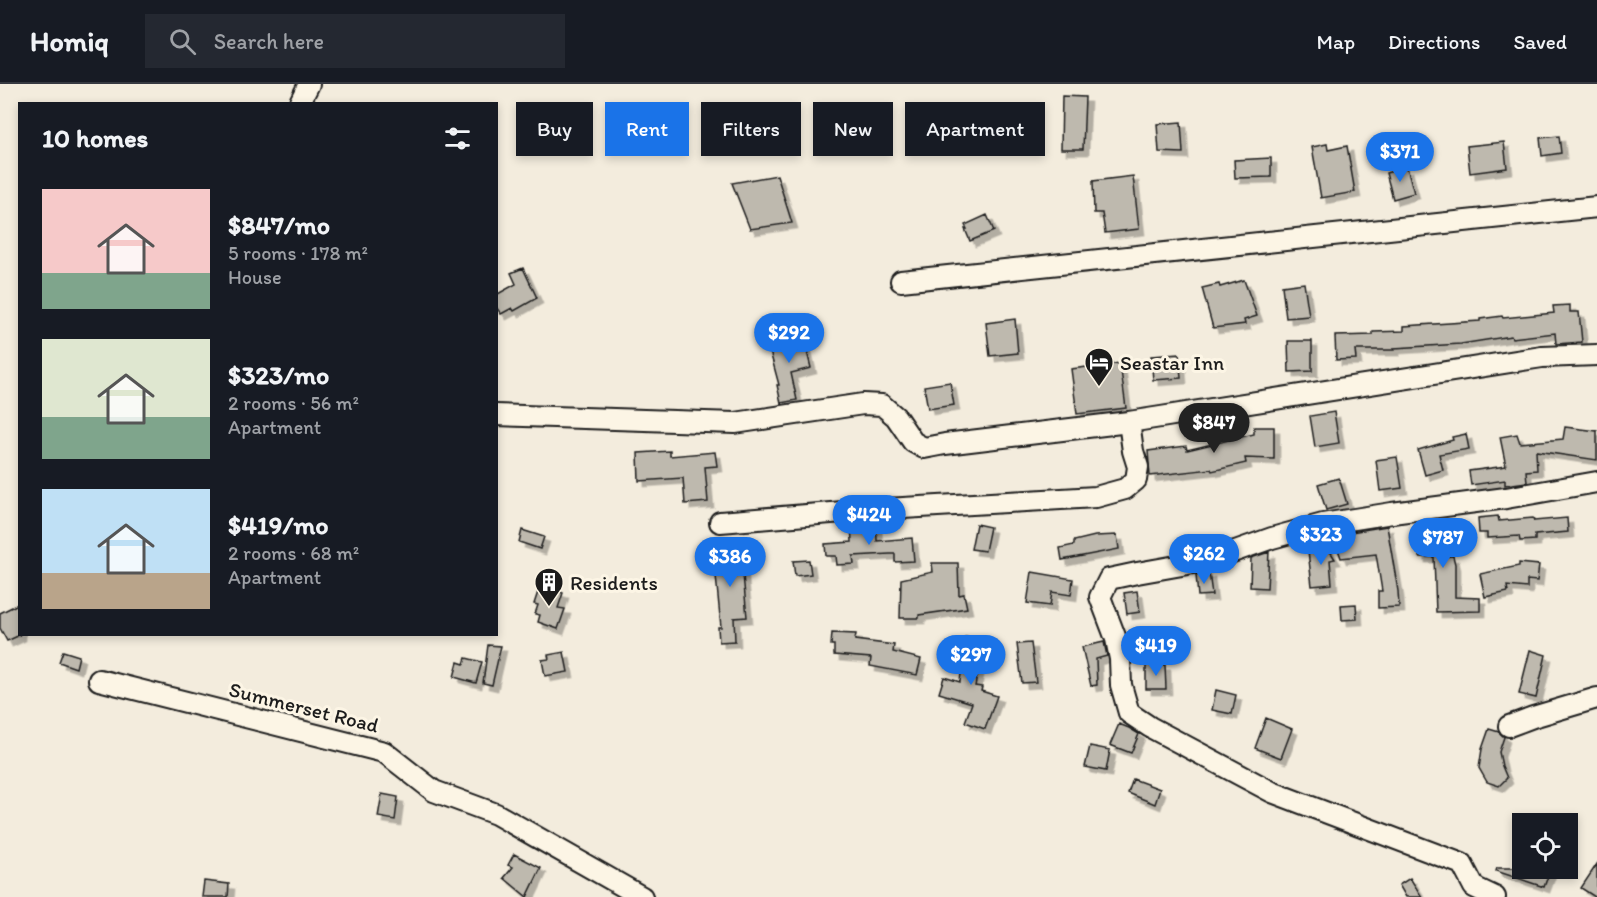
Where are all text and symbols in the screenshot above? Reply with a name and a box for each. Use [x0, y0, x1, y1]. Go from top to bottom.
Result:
search box [145, 14, 565, 68]
text: Homiq [30, 24, 109, 58]
icon: search [166, 25, 199, 58]
text: Search here [214, 28, 324, 55]
text: Map [1317, 29, 1355, 54]
text: Directions [1388, 29, 1480, 54]
text: Saved [1513, 29, 1567, 54]
chip: Buy [516, 102, 593, 156]
chip: Rent [605, 102, 689, 156]
chip: Filters [701, 102, 801, 156]
chip: New [813, 102, 893, 156]
chip: Apartment [905, 102, 1045, 156]
text: 10 homes [42, 122, 148, 154]
icon: filters [441, 122, 474, 155]
pin: $371 [1364, 132, 1436, 183]
text: $371 [1380, 139, 1420, 163]
text: $847/mo [228, 209, 330, 241]
icon: home [90, 213, 162, 285]
text: 5 rooms · 178 m² [228, 241, 368, 265]
text: House [228, 265, 282, 289]
pin: $292 [753, 313, 825, 364]
text: $292 [768, 320, 810, 344]
hotel icon: Seastar Inn [1083, 346, 1115, 388]
place label: Seastar Inn [1120, 350, 1224, 375]
text: $323/mo [228, 359, 329, 391]
icon: home [90, 363, 162, 435]
text: 2 rooms · 56 m² [228, 391, 359, 415]
pin: $847 [1178, 403, 1250, 454]
text: $847 [1192, 410, 1236, 434]
text: Apartment [228, 415, 321, 439]
pin: $424 [833, 495, 905, 546]
text: $424 [847, 502, 891, 526]
text: $419/mo [228, 509, 328, 541]
icon: home [90, 513, 162, 585]
pin: $323 [1285, 515, 1357, 566]
pin: $787 [1407, 518, 1479, 569]
text: $323 [1300, 522, 1342, 546]
text: $787 [1423, 525, 1463, 549]
pin: $262 [1168, 534, 1240, 585]
pin: $386 [694, 537, 766, 588]
text: 2 rooms · 68 m² [228, 541, 359, 565]
text: $262 [1183, 541, 1225, 565]
text: $386 [709, 544, 751, 568]
text: Apartment [228, 565, 321, 589]
building icon: Residents [533, 566, 565, 608]
place label: Residents [570, 570, 658, 595]
pin: $419 [1120, 626, 1192, 677]
text: $419 [1135, 633, 1177, 657]
pin: $297 [935, 635, 1007, 686]
text: $297 [950, 642, 992, 666]
street label: Summerset Road [227, 676, 382, 738]
map controls [1512, 813, 1578, 879]
button: locate [1512, 813, 1578, 879]

